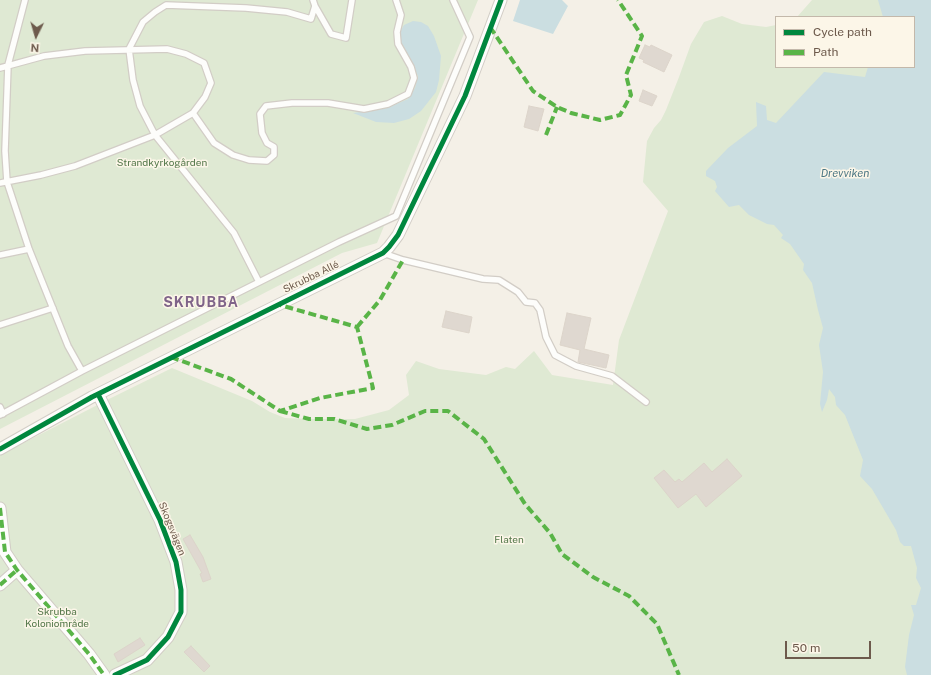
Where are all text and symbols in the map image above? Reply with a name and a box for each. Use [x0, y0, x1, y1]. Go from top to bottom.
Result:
north arrow [16, 16, 56, 56]
legend [775, 16, 915, 68]
text: Cycle path [813, 25, 872, 39]
text: N [30, 42, 40, 54]
text: Path [813, 45, 839, 59]
park label: Strandkyrkogården [117, 157, 207, 169]
water label: Drevviken [821, 167, 869, 181]
street label: Skrubba Allé [281, 258, 341, 296]
district label: SKRUBBA [163, 295, 239, 311]
street label: Skogsvägen [156, 500, 188, 558]
park label: Flaten [494, 534, 524, 546]
park label: Skrubba Koloniområde [25, 606, 89, 630]
scale bar [787, 633, 873, 659]
text: 50 m [792, 641, 820, 655]

